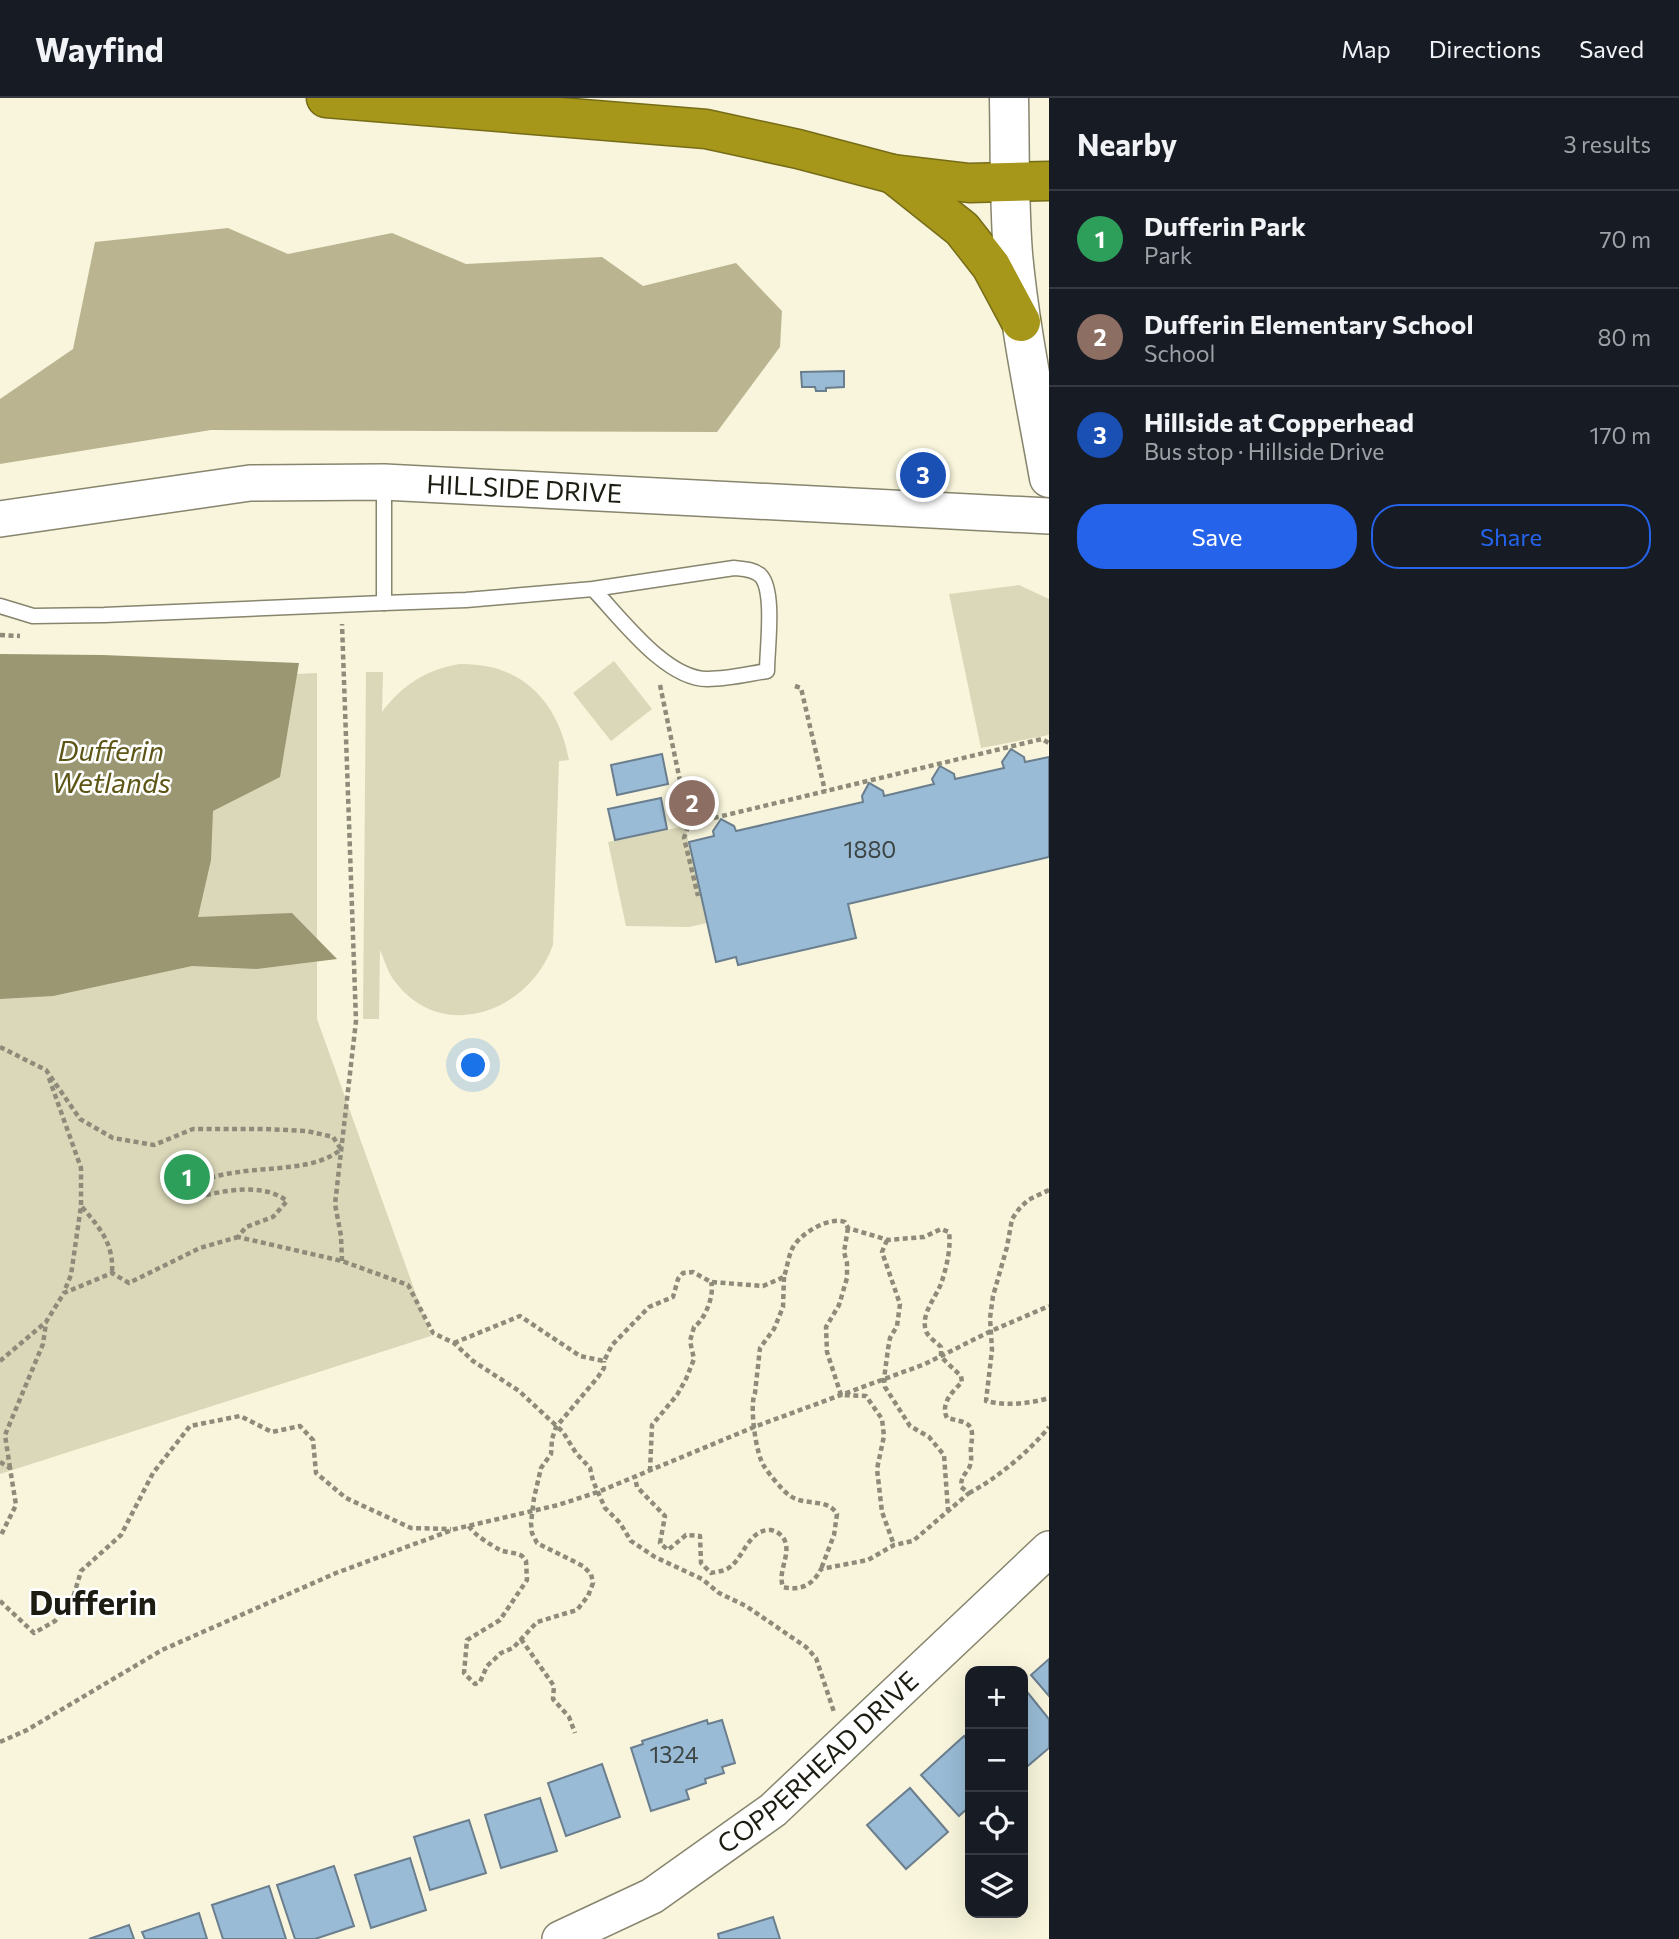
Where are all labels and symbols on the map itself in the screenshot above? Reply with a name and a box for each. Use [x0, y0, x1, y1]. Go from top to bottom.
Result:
pin: 3 [900, 449, 946, 501]
street label: HILLSIDE DRIVE [426, 467, 623, 508]
water label: Dufferin Wetlands [51, 733, 171, 799]
pin: 2 [669, 777, 715, 829]
house number: 1880 [844, 835, 896, 863]
your location [456, 1048, 490, 1082]
pin: 1 [164, 1151, 210, 1203]
district label: Dufferin [29, 1581, 157, 1622]
street label: COPPERHEAD DRIVE [711, 1664, 924, 1859]
house number: 1324 [649, 1740, 699, 1768]

